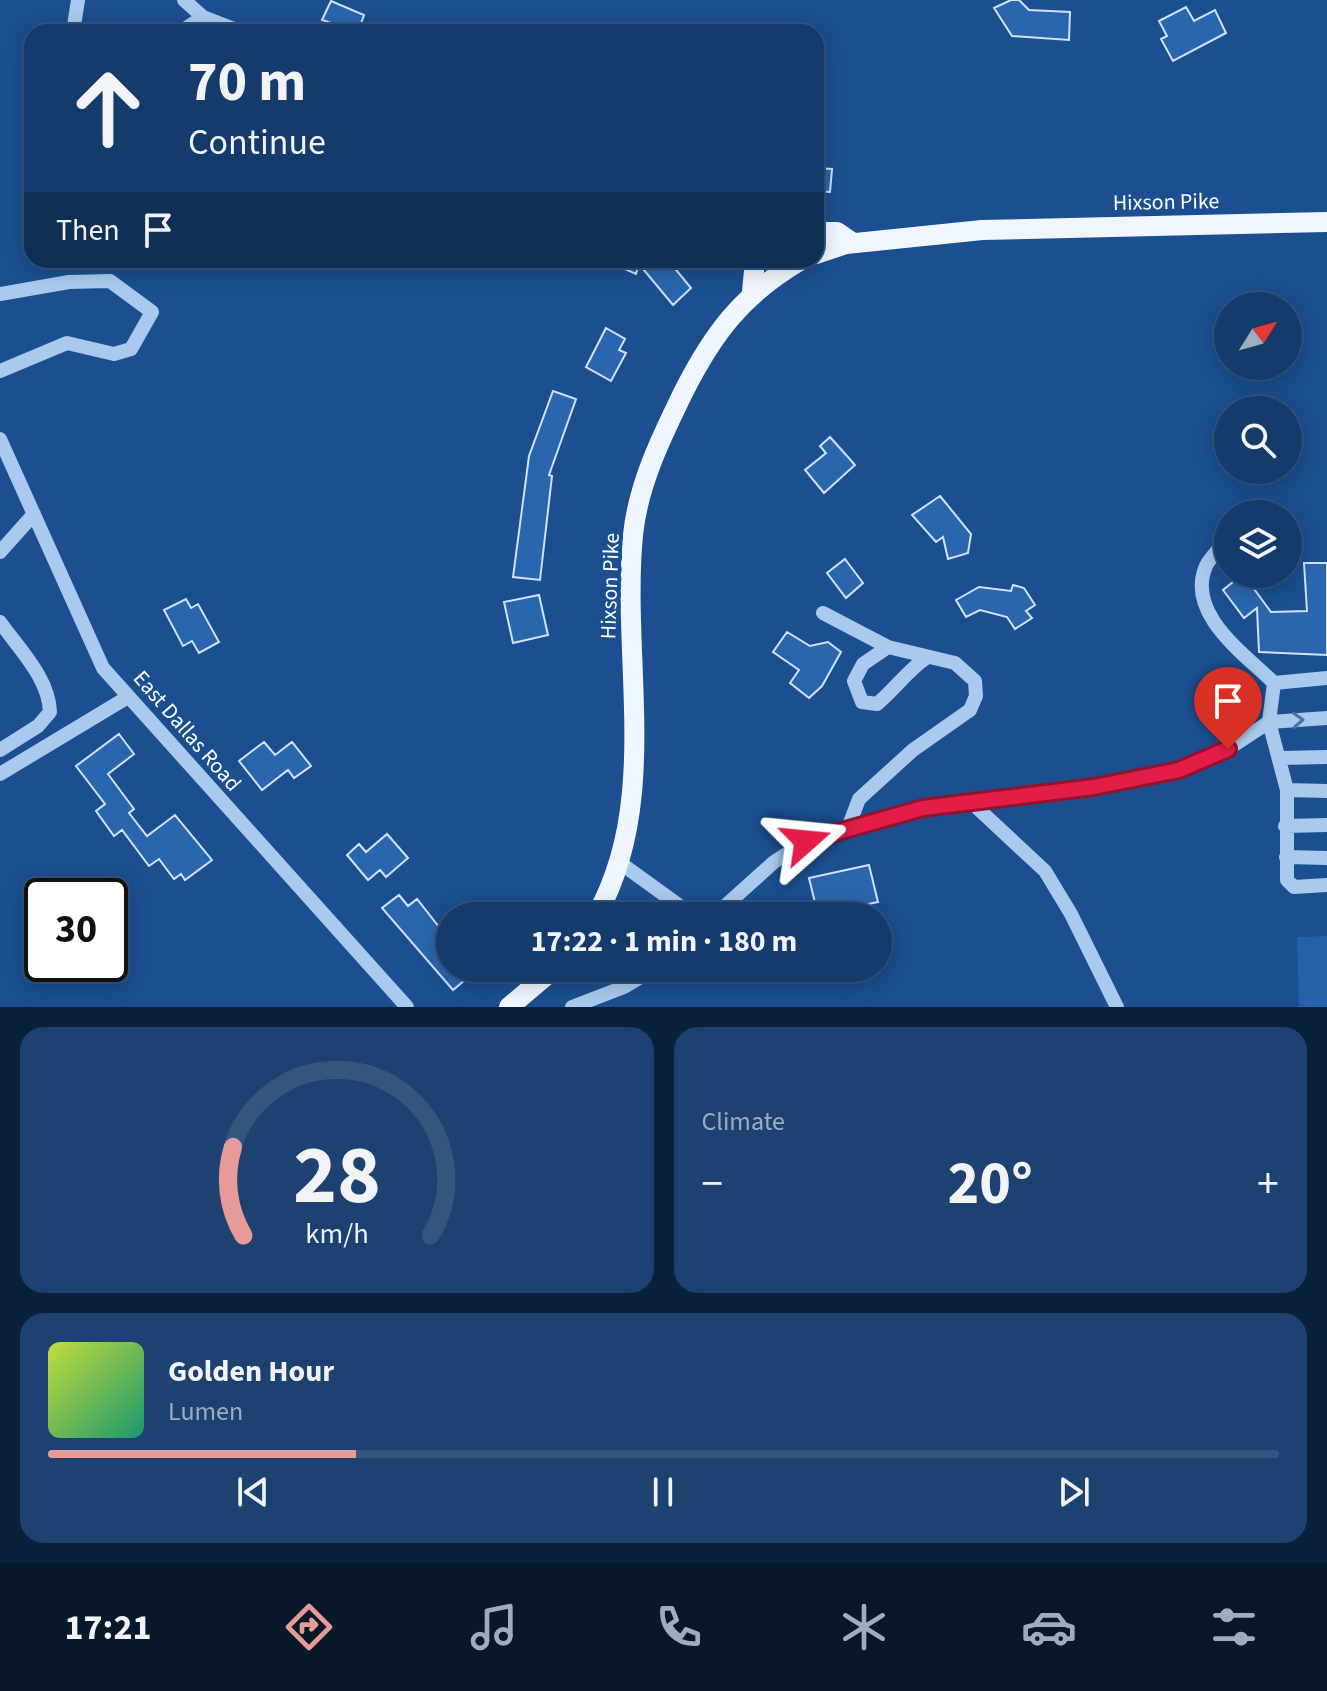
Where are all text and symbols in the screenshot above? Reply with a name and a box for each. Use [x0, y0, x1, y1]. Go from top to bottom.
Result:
text: 70 m [188, 43, 306, 122]
icon: ahead [56, 56, 160, 160]
text: Continue [188, 117, 326, 168]
street label: Hixson Pike [1113, 185, 1220, 219]
icon: arrive [136, 208, 180, 252]
text: Then [56, 209, 120, 252]
north arrow [1214, 292, 1302, 380]
map controls [1214, 292, 1302, 588]
button: search [1214, 396, 1302, 484]
button: layers [1214, 500, 1302, 588]
street label: Hixson Pike [592, 532, 628, 640]
street label: East Dallas Road [125, 663, 249, 799]
pin [1194, 667, 1262, 749]
icon: arrive [1206, 679, 1250, 723]
one-way arrow [1292, 712, 1305, 729]
position arrow [764, 799, 848, 883]
speed limit sign: 30 [24, 878, 128, 982]
text: 17:22 · 1 min · 180 m [531, 920, 797, 963]
text: Climate [702, 1103, 785, 1140]
text: 28 [293, 1117, 381, 1235]
text: 20° [948, 1142, 1033, 1227]
text: − [702, 1153, 723, 1216]
text: + [1257, 1153, 1279, 1216]
text: km/h [305, 1214, 368, 1254]
text: Golden Hour [168, 1350, 334, 1393]
text: Lumen [168, 1393, 243, 1430]
icon: previous [231, 1470, 275, 1514]
icon: pause [641, 1470, 685, 1514]
icon: next [1052, 1470, 1096, 1514]
icon: directions [281, 1599, 337, 1655]
icon: music [466, 1599, 522, 1655]
icon: phone [651, 1599, 707, 1655]
icon: climate [836, 1599, 892, 1655]
icon: car [1021, 1599, 1077, 1655]
icon: filters [1206, 1599, 1262, 1655]
text: 17:21 [65, 1602, 151, 1653]

